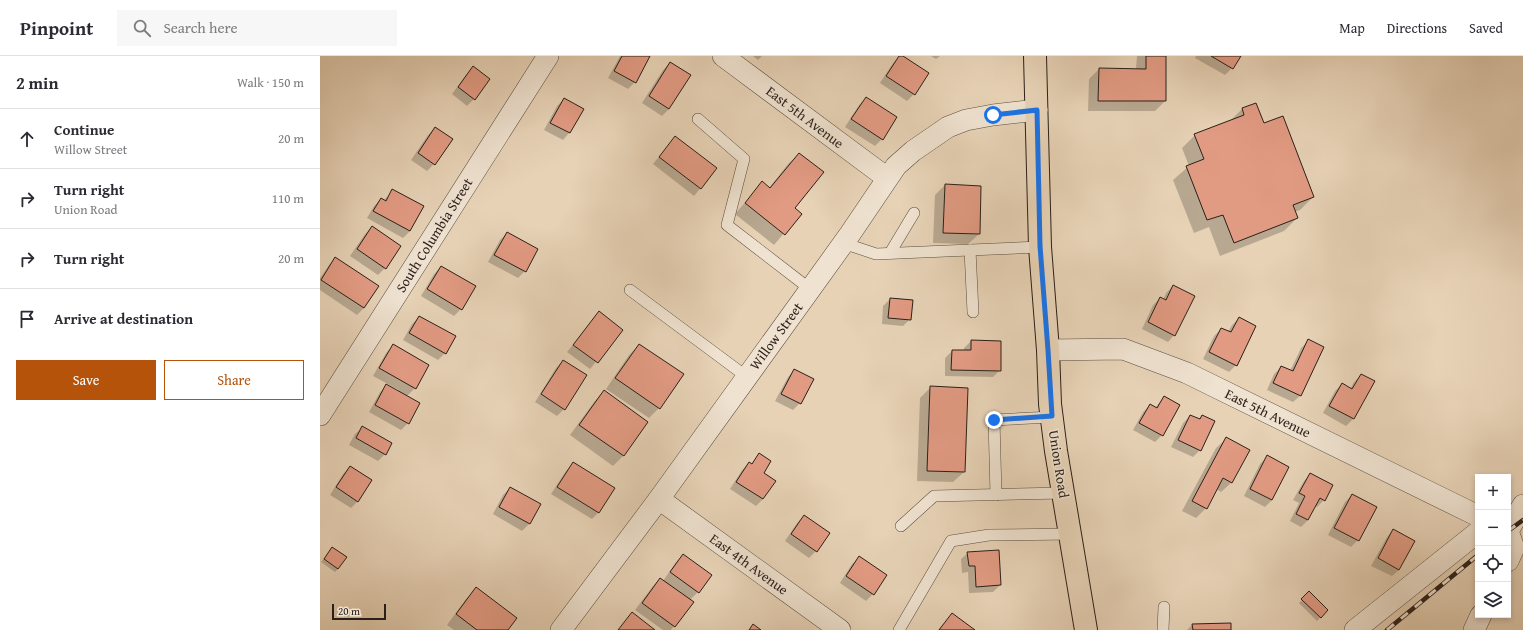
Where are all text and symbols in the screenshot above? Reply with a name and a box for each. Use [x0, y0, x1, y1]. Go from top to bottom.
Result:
search box [117, 10, 397, 46]
text: Pinpoint [20, 14, 93, 42]
icon: search [131, 17, 153, 39]
text: Search here [163, 17, 237, 38]
text: Map [1339, 18, 1365, 38]
text: Directions [1387, 18, 1447, 38]
text: Saved [1469, 18, 1503, 38]
text: 2 min [16, 70, 58, 95]
text: Walk · 150 m [237, 73, 304, 92]
street label: East 5th Avenue [762, 81, 848, 153]
route start [984, 106, 1002, 124]
text: Continue [54, 119, 115, 140]
icon: ahead [16, 128, 38, 150]
text: 20 m [278, 129, 304, 148]
text: Willow Street [54, 140, 127, 159]
street label: South Columbia Street [391, 174, 477, 296]
text: Turn right [54, 179, 125, 200]
icon: right [16, 188, 38, 210]
text: 110 m [272, 189, 304, 208]
text: Union Road [54, 200, 118, 219]
icon: right [16, 248, 38, 270]
text: Turn right [54, 248, 125, 269]
text: 20 m [278, 249, 304, 268]
street label: Willow Street [745, 298, 807, 374]
icon: arrive [16, 308, 38, 330]
text: Arrive at destination [54, 308, 193, 329]
button: Save [16, 360, 156, 400]
button: Share [164, 360, 304, 400]
street label: East 5th Avenue [1222, 384, 1315, 443]
route end [985, 411, 1003, 429]
street label: Union Road [1044, 429, 1074, 500]
map controls [1475, 474, 1511, 618]
button: + [1475, 474, 1511, 510]
button: − [1475, 510, 1511, 546]
street label: East 4th Avenue [706, 529, 793, 600]
button: locate [1475, 546, 1511, 582]
button: layers [1475, 582, 1511, 618]
scale bar [332, 602, 386, 621]
text: 20 m [338, 603, 360, 619]

